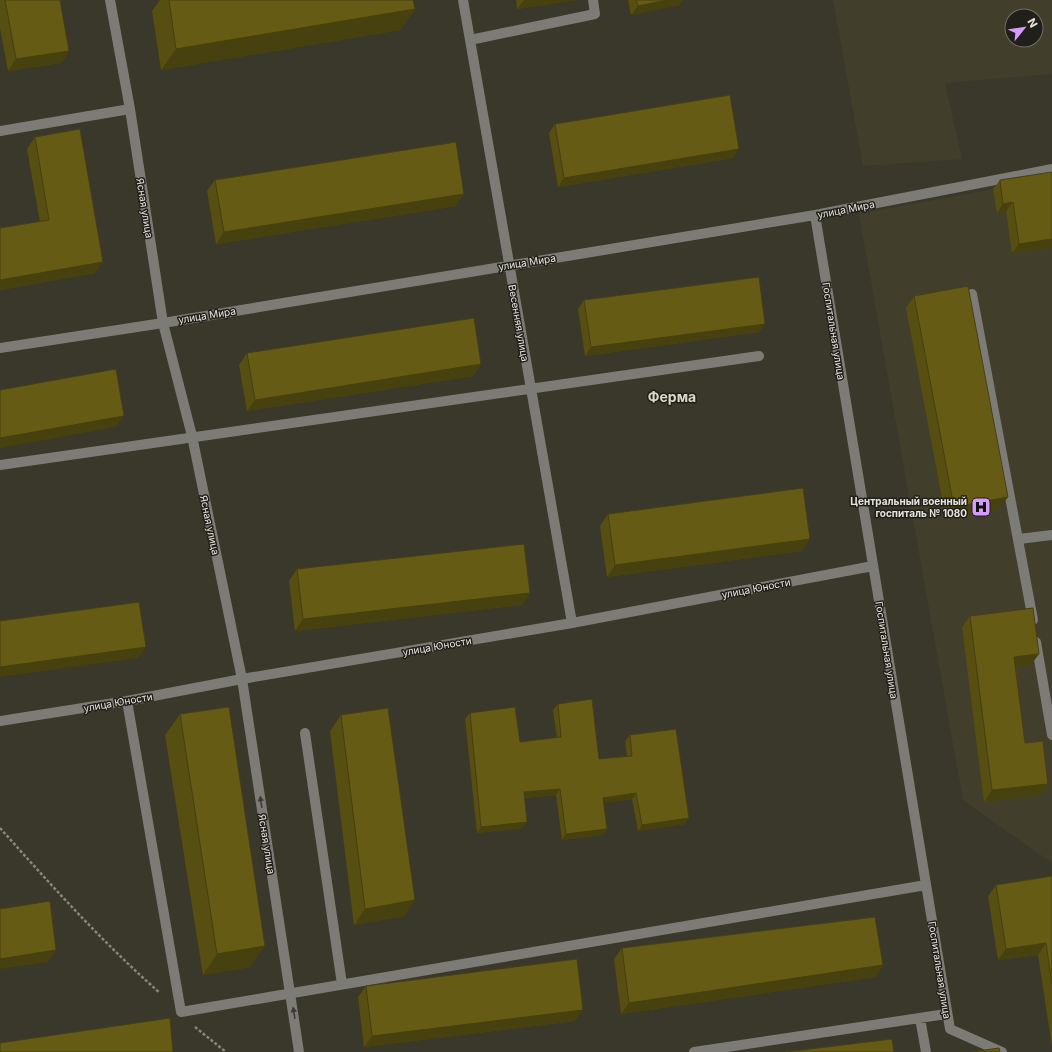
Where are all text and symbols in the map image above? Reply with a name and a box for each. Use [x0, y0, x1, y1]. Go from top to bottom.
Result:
north arrow [1004, 8, 1044, 48]
text: N [1025, 16, 1041, 30]
street label: Ясная улица [134, 177, 156, 239]
street label: улица Мира [816, 198, 876, 220]
street label: улица Мира [497, 252, 557, 272]
street label: Госпитальная улица [820, 281, 848, 381]
street label: Весенняя улица [506, 284, 532, 362]
street label: улица Мира [177, 305, 237, 325]
district label: Ферма [648, 388, 696, 405]
street label: Ясная улица [198, 494, 222, 556]
place label: Центральный военный госпиталь № 1080 [850, 495, 967, 519]
hospital icon: Центральный военный госпиталь № 1080 [970, 496, 992, 518]
street label: улица Юности [721, 575, 791, 601]
street label: Госпитальная улица [873, 600, 901, 700]
street label: улица Юности [402, 634, 472, 658]
street label: улица Юности [83, 690, 153, 714]
one-way arrow [258, 796, 264, 808]
street label: Ясная улица [256, 813, 278, 875]
street label: Госпитальная улица [926, 920, 954, 1020]
one-way arrow [290, 1007, 296, 1020]

